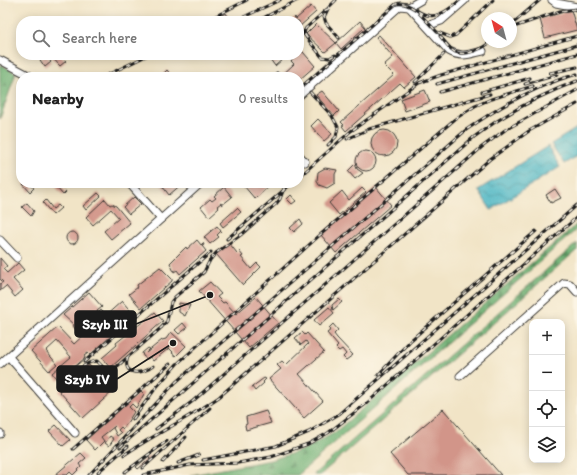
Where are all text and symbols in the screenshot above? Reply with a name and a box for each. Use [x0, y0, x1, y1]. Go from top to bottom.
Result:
north arrow [481, 12, 517, 48]
search box [16, 16, 304, 60]
icon: search [30, 27, 52, 49]
text: Search here [62, 29, 137, 47]
text: Nearby [32, 88, 84, 108]
text: 0 results [238, 91, 288, 106]
callout: Szyb III [75, 311, 136, 337]
text: Szyb III [82, 316, 128, 333]
map controls [529, 319, 565, 463]
button: + [529, 319, 565, 355]
button: − [529, 355, 565, 391]
callout: Szyb IV [57, 366, 117, 392]
text: Szyb IV [65, 371, 110, 388]
button: locate [529, 391, 565, 427]
button: layers [529, 427, 565, 463]

